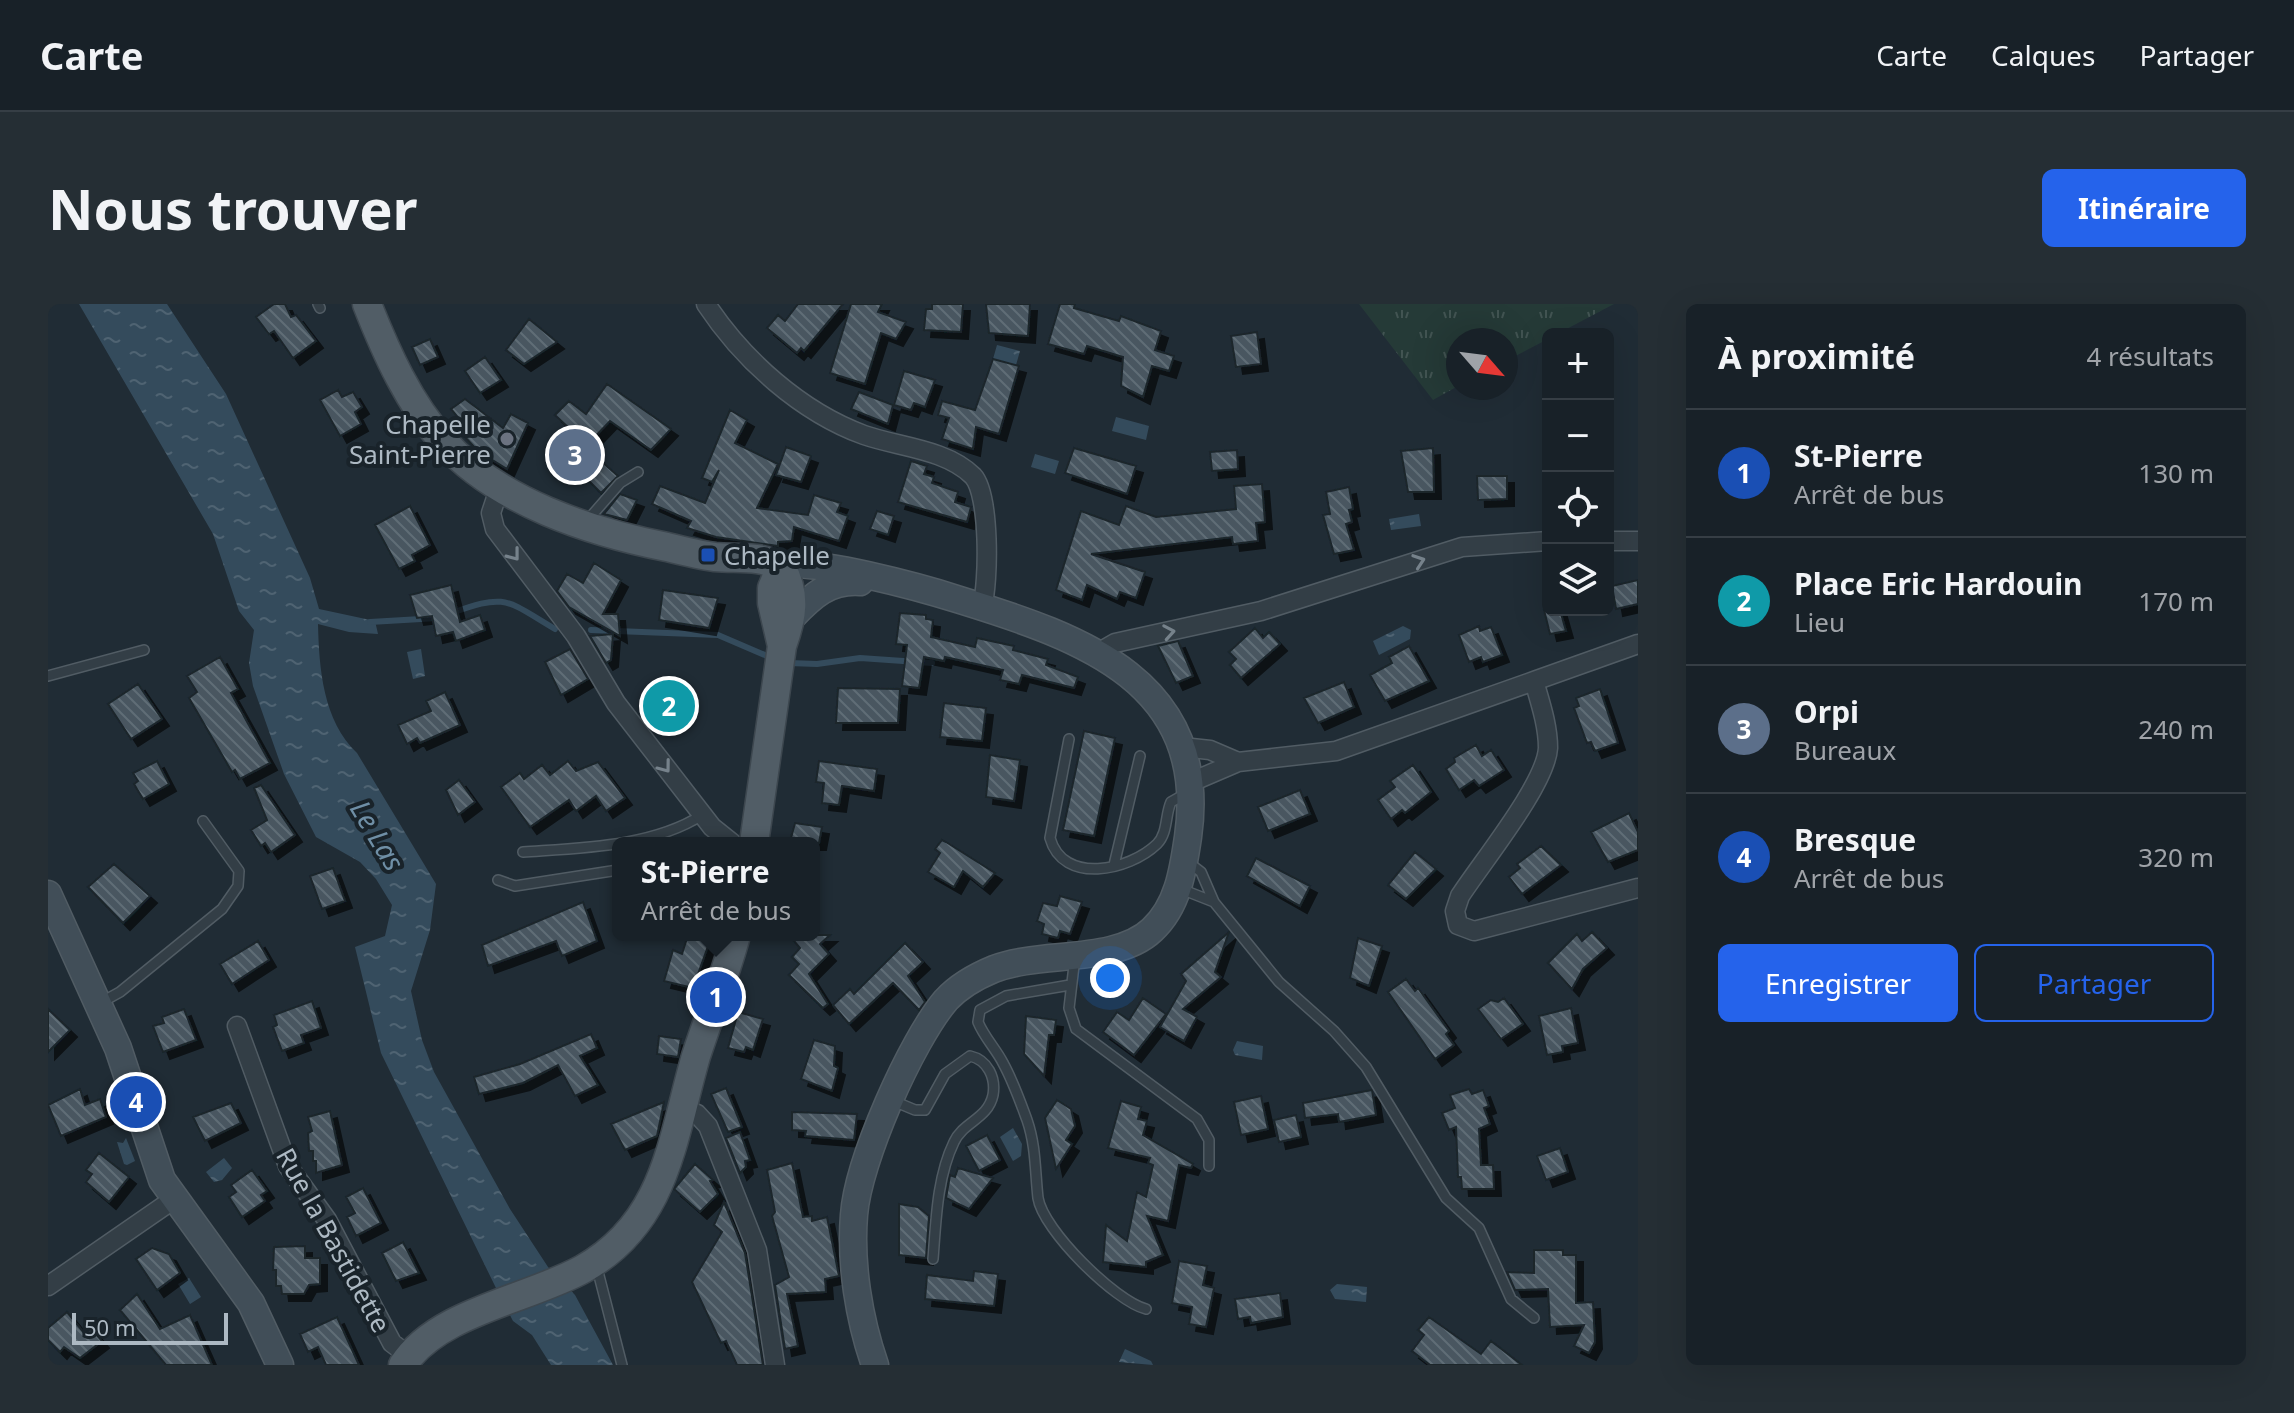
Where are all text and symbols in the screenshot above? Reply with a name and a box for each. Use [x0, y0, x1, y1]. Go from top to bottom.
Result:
text: Carte [40, 29, 143, 81]
text: Carte [1876, 36, 1947, 74]
text: Calques [1991, 36, 2095, 74]
text: Partager [2139, 36, 2254, 74]
button: Itinéraire [2042, 169, 2246, 247]
text: Nous trouver [48, 170, 418, 246]
north arrow [1446, 328, 1518, 400]
map controls [1542, 328, 1614, 616]
button: + [1542, 328, 1614, 400]
text: À proximité [1718, 333, 1915, 379]
text: 4 résultats [2086, 338, 2214, 374]
button: − [1542, 400, 1614, 472]
place label: Chapelle Saint-Pierre [349, 406, 491, 472]
pin: 3 [549, 425, 601, 485]
marker: Chapelle Saint-Pierre [498, 430, 516, 448]
text: St-Pierre [1794, 435, 1923, 476]
text: 1 [1737, 455, 1751, 491]
text: 130 m [2138, 455, 2214, 491]
button: locate [1542, 472, 1614, 544]
text: Arrêt de bus [1794, 476, 1944, 512]
place label: Chapelle [724, 537, 830, 573]
button: layers [1542, 544, 1614, 616]
one-way arrow [505, 546, 519, 561]
marker: Chapelle [699, 546, 717, 564]
one-way arrow [1411, 554, 1425, 570]
text: Place Eric Hardouin [1794, 563, 2083, 604]
text: 2 [1737, 583, 1751, 619]
text: 170 m [2138, 583, 2214, 619]
text: Lieu [1794, 604, 1845, 640]
one-way arrow [1163, 625, 1176, 642]
pin: 2 [643, 676, 695, 736]
text: Orpi [1794, 691, 1859, 732]
text: 3 [1737, 711, 1751, 747]
text: 240 m [2138, 711, 2214, 747]
text: Bureaux [1794, 732, 1896, 768]
one-way arrow [655, 758, 669, 773]
water label: Le Las [342, 793, 414, 877]
text: Bresque [1794, 819, 1916, 860]
popup [612, 837, 820, 941]
text: 4 [1737, 839, 1751, 875]
text: 320 m [2138, 839, 2214, 875]
text: St-Pierre [641, 851, 770, 892]
text: Arrêt de bus [1794, 860, 1944, 896]
text: Arrêt de bus [641, 892, 791, 928]
button: Enregistrer [1718, 944, 1958, 1022]
button: Partager [1974, 944, 2214, 1022]
your location [1090, 958, 1130, 998]
pin: 1 [690, 967, 742, 1027]
pin: 4 [110, 1072, 162, 1132]
street label: Rue la Bastidette [268, 1141, 400, 1339]
scale bar [72, 1309, 228, 1345]
text: 50 m [84, 1312, 135, 1342]

